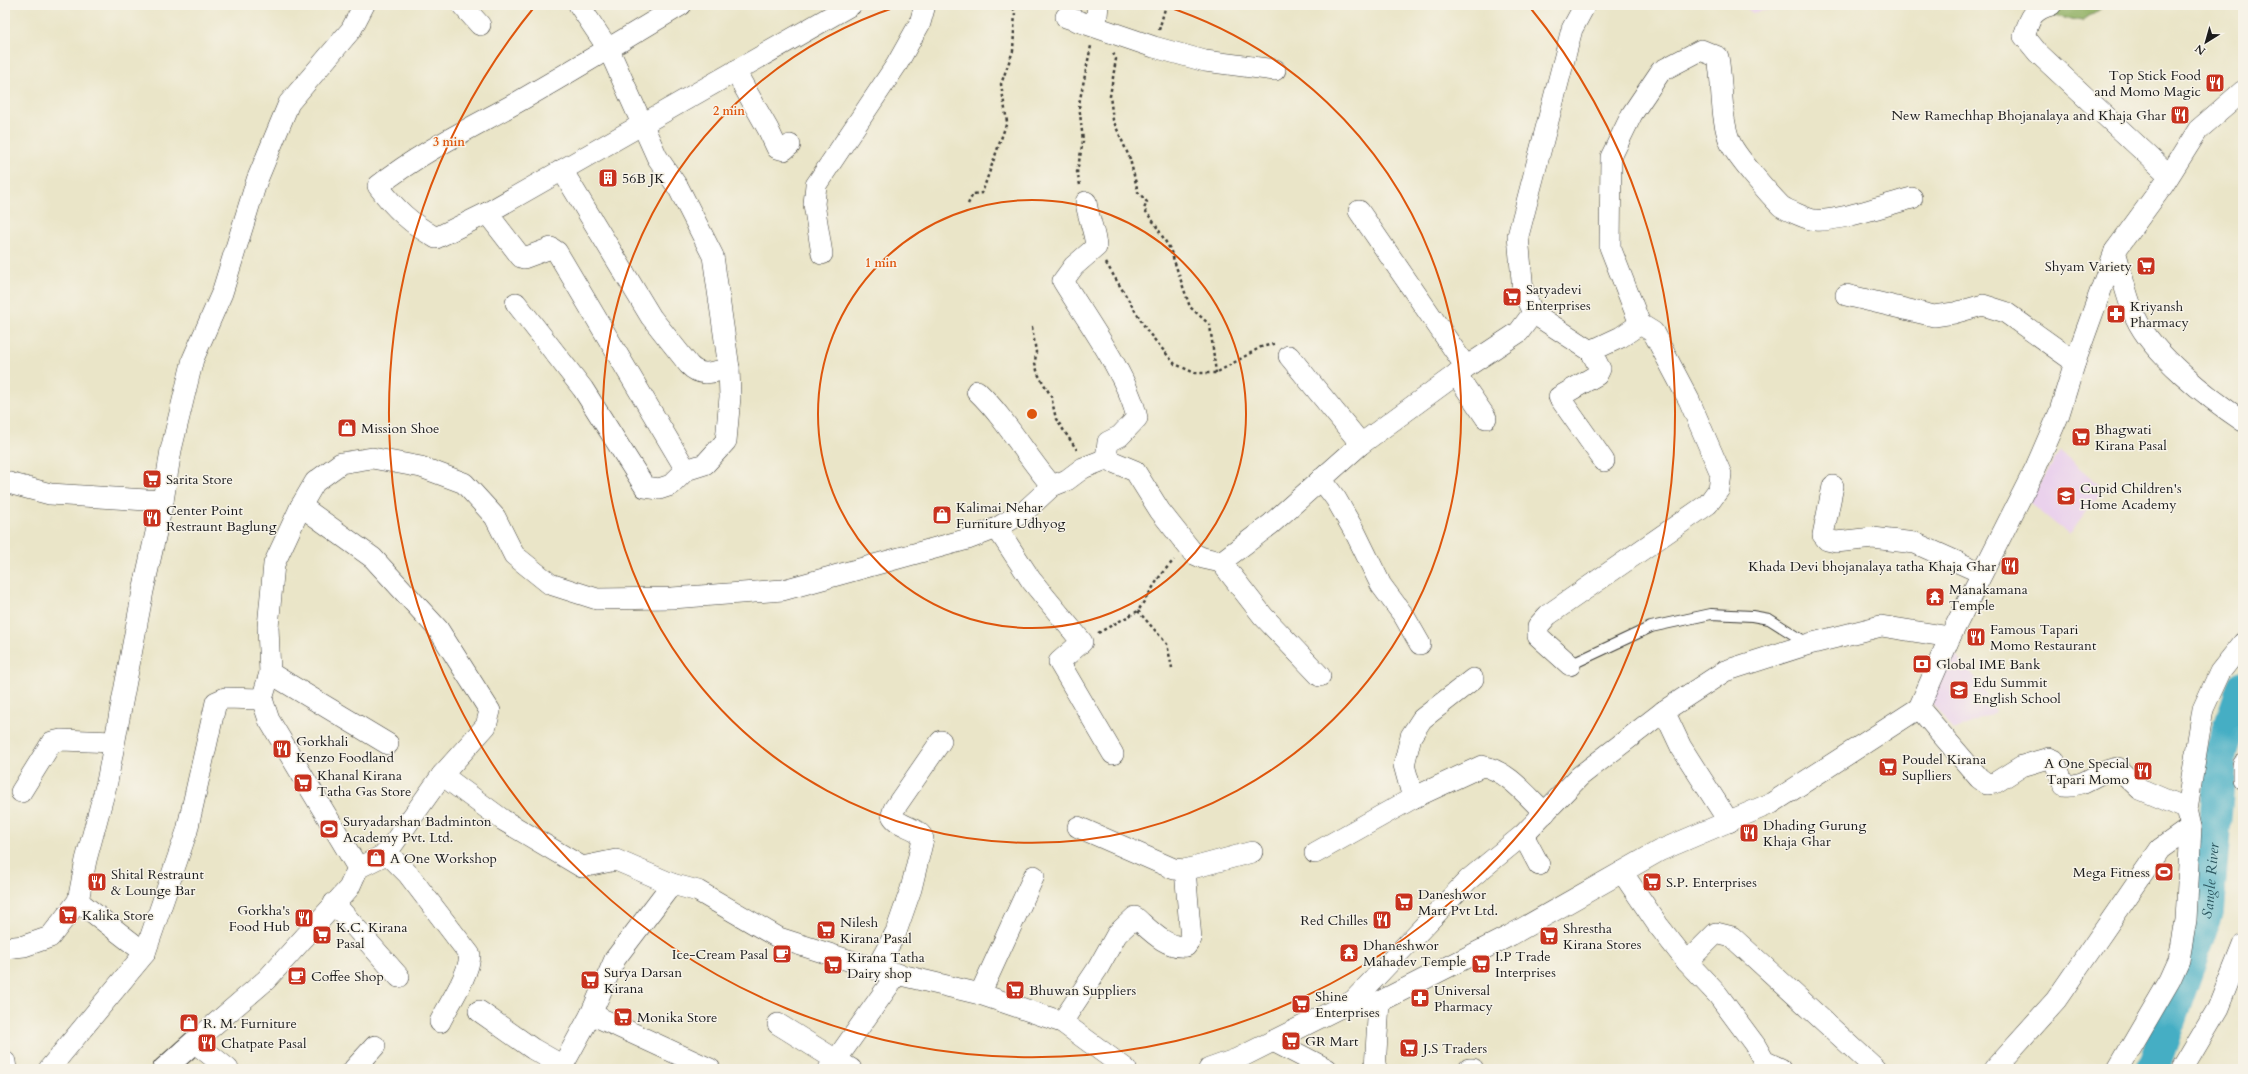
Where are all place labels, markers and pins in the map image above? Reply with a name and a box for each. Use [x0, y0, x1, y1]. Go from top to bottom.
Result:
place label: Top Stick Food and Momo Magic [2094, 66, 2202, 101]
restaurant icon: Top Stick Food and Momo Magic [2204, 72, 2226, 94]
restaurant icon: New Ramechhap Bhojanalaya and Khaja Ghar [2169, 104, 2191, 126]
place label: New Ramechhap Bhojanalaya and Khaja Ghar [1891, 106, 2167, 125]
building icon: 56B JK [597, 167, 619, 189]
place label: 56B JK [622, 169, 665, 188]
supermarket icon: Shyam Variety [2135, 255, 2157, 277]
place label: Shyam Variety [2045, 257, 2133, 276]
place label: Satyadevi Enterprises [1526, 280, 1591, 315]
supermarket icon: Satyadevi Enterprises [1501, 286, 1523, 308]
place label: Kriyansh Pharmacy [2130, 297, 2189, 332]
pharmacy icon: Kriyansh Pharmacy [2105, 303, 2127, 325]
centre of rings [1025, 407, 1039, 421]
shop icon: Mission Shoe [336, 417, 358, 439]
place label: Mission Shoe [361, 419, 439, 438]
place label: Bhagwati Kirana Pasal [2095, 420, 2167, 455]
supermarket icon: Bhagwati Kirana Pasal [2070, 426, 2092, 448]
supermarket icon: Sarita Store [141, 468, 163, 490]
place label: Sarita Store [166, 470, 233, 489]
place label: Cupid Children's Home Academy [2080, 479, 2182, 514]
school or university icon: Cupid Children's Home Academy [2055, 485, 2077, 507]
place label: Kalimai Nehar Furniture Udhyog [956, 498, 1066, 533]
place label: Center Point Restraunt Baglung [166, 501, 277, 536]
shop icon: Kalimai Nehar Furniture Udhyog [931, 504, 953, 526]
restaurant icon: Center Point Restraunt Baglung [141, 507, 163, 529]
restaurant icon: Khada Devi bhojanalaya tatha Khaja Ghar [1999, 555, 2021, 577]
place label: Khada Devi bhojanalaya tatha Khaja Ghar [1748, 557, 1997, 576]
place label: Manakamana Temple [1949, 580, 2028, 615]
temple icon: Manakamana Temple [1924, 586, 1946, 608]
place label: Famous Tapari Momo Restaurant [1990, 620, 2097, 655]
restaurant icon: Famous Tapari Momo Restaurant [1965, 626, 1987, 648]
bank icon: Global IME Bank [1911, 653, 1933, 675]
place label: Global IME Bank [1936, 655, 2041, 674]
place label: Edu Summit English School [1973, 673, 2061, 708]
school or university icon: Edu Summit English School [1948, 679, 1970, 701]
place label: Gorkhali Kenzo Foodland [296, 732, 394, 767]
restaurant icon: Gorkhali Kenzo Foodland [271, 738, 293, 760]
place label: Poudel Kirana Suplliers [1902, 750, 1986, 785]
place label: A One Special Tapari Momo [2044, 754, 2129, 789]
supermarket icon: Poudel Kirana Suplliers [1877, 756, 1899, 778]
restaurant icon: A One Special Tapari Momo [2132, 760, 2154, 782]
place label: Khanal Kirana Tatha Gas Store [317, 766, 411, 801]
supermarket icon: Khanal Kirana Tatha Gas Store [292, 772, 314, 794]
place label: Suryadarshan Badminton Academy Pvt. Ltd. [343, 812, 492, 847]
place label: Dhading Gurung Khaja Ghar [1763, 816, 1867, 851]
sports icon: Suryadarshan Badminton Academy Pvt. Ltd. [318, 818, 340, 840]
restaurant icon: Dhading Gurung Khaja Ghar [1738, 822, 1760, 844]
shop icon: A One Workshop [365, 847, 387, 869]
place label: A One Workshop [390, 849, 497, 868]
sports icon: Mega Fitness [2153, 861, 2175, 883]
place label: Mega Fitness [2073, 863, 2150, 882]
place label: Shital Restraunt & Lounge Bar [111, 865, 204, 900]
restaurant icon: Shital Restraunt & Lounge Bar [86, 871, 108, 893]
supermarket icon: S.P. Enterprises [1641, 871, 1663, 893]
place label: S.P. Enterprises [1666, 873, 1757, 892]
place label: Daneshwor Mart Pvt Ltd. [1418, 885, 1498, 920]
supermarket icon: Daneshwor Mart Pvt Ltd. [1393, 891, 1415, 913]
place label: Gorkha's Food Hub [229, 901, 290, 936]
supermarket icon: Kalika Store [57, 904, 79, 926]
place label: Kalika Store [82, 906, 154, 925]
restaurant icon: Gorkha's Food Hub [293, 907, 315, 929]
restaurant icon: Red Chilles [1371, 909, 1393, 931]
place label: Red Chilles [1300, 911, 1368, 930]
place label: Nilesh Kirana Pasal [840, 913, 912, 948]
place label: K.C. Kirana Pasal [336, 918, 408, 953]
supermarket icon: Nilesh Kirana Pasal [815, 919, 837, 941]
place label: Shrestha Kirana Stores [1563, 919, 1642, 954]
supermarket icon: K.C. Kirana Pasal [311, 924, 333, 946]
supermarket icon: Shrestha Kirana Stores [1538, 925, 1560, 947]
place label: Dhaneshwor Mahadev Temple [1363, 936, 1466, 971]
temple icon: Dhaneshwor Mahadev Temple [1338, 942, 1360, 964]
cafe icon: Ice-Cream Pasal [771, 943, 793, 965]
place label: Ice-Cream Pasal [672, 945, 768, 964]
place label: I.P Trade Interprises [1495, 947, 1556, 982]
place label: Kirana Tatha Dairy shop [847, 948, 925, 983]
supermarket icon: I.P Trade Interprises [1470, 953, 1492, 975]
supermarket icon: Kirana Tatha Dairy shop [822, 954, 844, 976]
place label: Surya Darsan Kirana [604, 963, 682, 998]
cafe icon: Coffee Shop [286, 965, 308, 987]
place label: Coffee Shop [311, 967, 384, 986]
supermarket icon: Surya Darsan Kirana [579, 969, 601, 991]
supermarket icon: Bhuwan Suppliers [1004, 979, 1026, 1001]
place label: Bhuwan Suppliers [1029, 981, 1136, 1000]
place label: Universal Pharmacy [1434, 981, 1493, 1016]
place label: Shine Enterprises [1315, 987, 1380, 1022]
pharmacy icon: Universal Pharmacy [1409, 987, 1431, 1009]
supermarket icon: Shine Enterprises [1290, 993, 1312, 1015]
supermarket icon: Monika Store [612, 1006, 634, 1028]
place label: Monika Store [637, 1008, 717, 1027]
shop icon: R. M. Furniture [178, 1012, 200, 1034]
place label: R. M. Furniture [203, 1014, 297, 1033]
supermarket icon: GR Mart [1280, 1030, 1302, 1052]
restaurant icon: Chatpate Pasal [196, 1032, 218, 1054]
place label: GR Mart [1305, 1032, 1359, 1051]
place label: Chatpate Pasal [221, 1034, 307, 1053]
supermarket icon: J.S Traders [1398, 1037, 1420, 1059]
place label: J.S Traders [1421, 1039, 1487, 1058]

